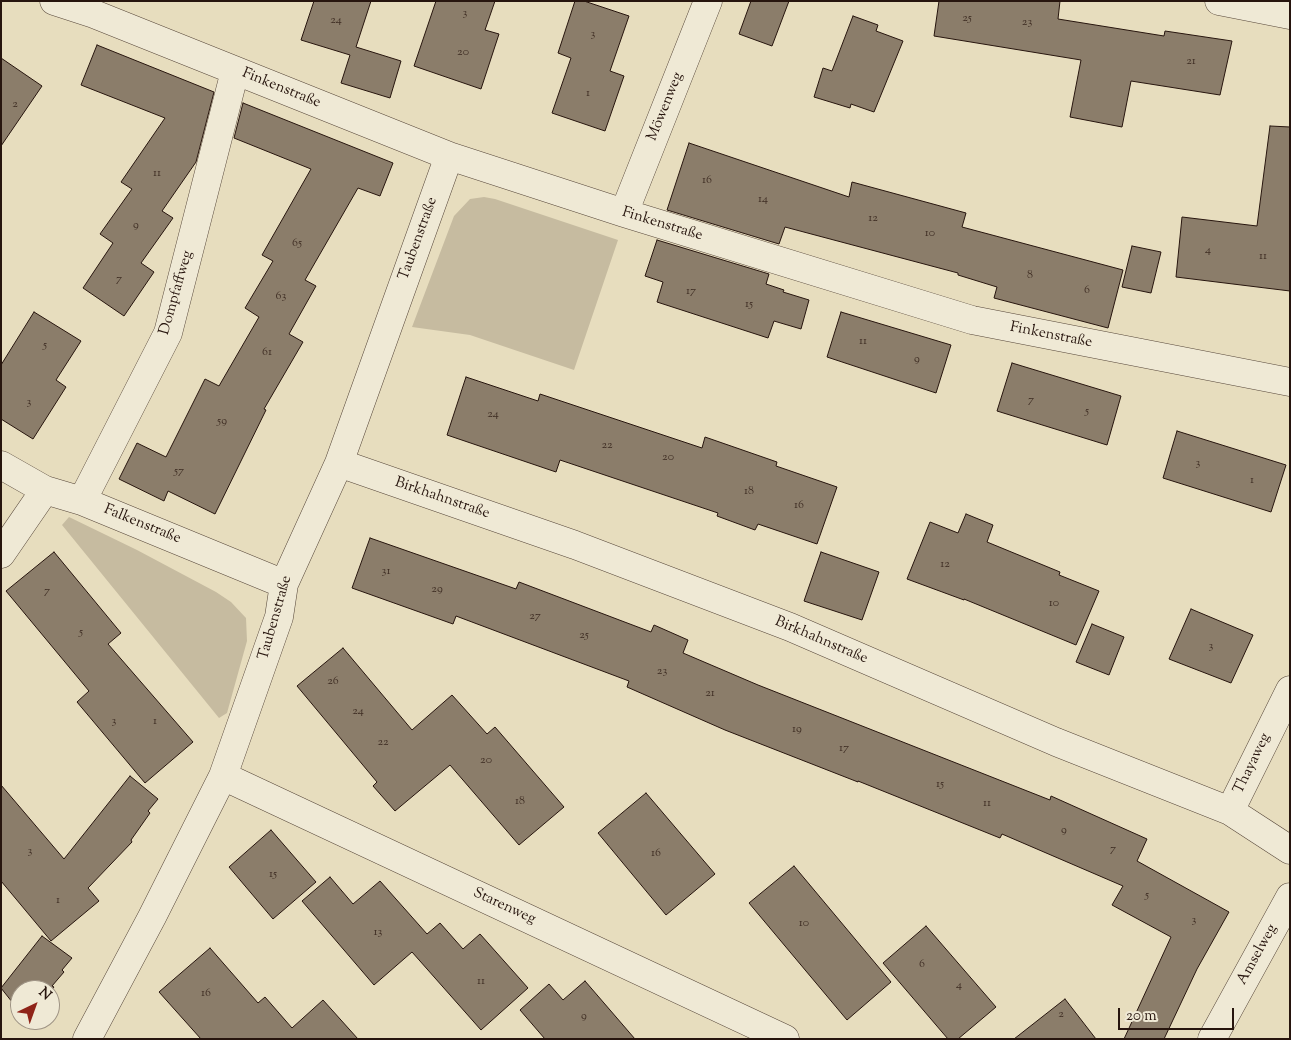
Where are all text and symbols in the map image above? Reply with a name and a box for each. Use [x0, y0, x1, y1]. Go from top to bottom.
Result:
house number: 3 [463, 7, 467, 21]
house number: 25 [962, 12, 972, 26]
house number: 24 [330, 14, 342, 28]
house number: 23 [1022, 16, 1032, 30]
house number: 3 [591, 28, 595, 42]
house number: 20 [457, 46, 469, 60]
house number: 21 [1186, 55, 1196, 69]
street label: Finkenstraße [239, 65, 323, 113]
street label: Möwenweg [644, 70, 688, 144]
house number: 1 [586, 87, 590, 101]
house number: 2 [12, 98, 18, 112]
house number: 11 [153, 167, 161, 181]
house number: 16 [702, 174, 712, 188]
house number: 14 [758, 193, 768, 207]
street label: Taubenstraße [396, 195, 442, 283]
street label: Finkenstraße [619, 204, 705, 246]
house number: 12 [868, 212, 878, 226]
house number: 9 [133, 219, 139, 233]
house number: 10 [925, 227, 935, 241]
house number: 65 [292, 237, 302, 251]
house number: 4 [1205, 244, 1211, 258]
street label: Dompfaffweg [156, 249, 198, 337]
house number: 11 [1259, 250, 1267, 264]
house number: 8 [1027, 269, 1033, 283]
house number: 7 [116, 273, 122, 287]
house number: 6 [1084, 284, 1090, 298]
house number: 17 [686, 285, 696, 299]
house number: 63 [276, 290, 286, 304]
house number: 15 [745, 298, 753, 312]
street label: Finkenstraße [1008, 319, 1094, 353]
house number: 11 [859, 335, 867, 349]
house number: 5 [43, 339, 47, 353]
house number: 61 [262, 346, 272, 360]
house number: 9 [914, 353, 920, 367]
house number: 7 [1028, 394, 1034, 408]
house number: 3 [27, 396, 31, 410]
house number: 5 [1085, 405, 1089, 419]
house number: 24 [487, 408, 499, 422]
house number: 59 [217, 415, 227, 429]
house number: 22 [601, 439, 613, 453]
house number: 20 [662, 451, 674, 465]
house number: 3 [1196, 457, 1200, 471]
house number: 57 [174, 465, 184, 479]
street label: Birkhahnstraße [392, 474, 492, 524]
house number: 1 [1250, 474, 1254, 488]
house number: 18 [744, 485, 754, 499]
house number: 16 [794, 499, 804, 513]
street label: Falkenstraße [101, 501, 183, 549]
house number: 12 [940, 558, 950, 572]
house number: 31 [382, 565, 390, 579]
street label: Taubenstraße [255, 574, 297, 662]
house number: 29 [431, 583, 443, 597]
house number: 7 [44, 585, 50, 599]
house number: 10 [1049, 597, 1059, 611]
house number: 27 [529, 610, 541, 624]
street label: Birkhahnstraße [772, 613, 870, 669]
house number: 5 [79, 626, 83, 640]
house number: 25 [579, 629, 589, 643]
house number: 3 [1209, 640, 1213, 654]
house number: 23 [657, 665, 667, 679]
house number: 26 [327, 675, 339, 689]
house number: 21 [705, 687, 715, 701]
house number: 24 [352, 705, 364, 719]
house number: 3 [112, 715, 116, 729]
house number: 1 [153, 715, 157, 729]
house number: 19 [792, 723, 802, 737]
street label: Thayaweg [1231, 731, 1275, 797]
house number: 22 [377, 736, 389, 750]
house number: 17 [839, 742, 849, 756]
house number: 20 [480, 754, 492, 768]
house number: 15 [936, 778, 944, 792]
house number: 18 [515, 795, 525, 809]
house number: 11 [983, 797, 991, 811]
house number: 9 [1061, 824, 1067, 838]
house number: 7 [1110, 843, 1116, 857]
house number: 3 [28, 845, 32, 859]
house number: 16 [651, 847, 661, 861]
house number: 15 [269, 868, 277, 882]
street label: Starenweg [470, 885, 538, 929]
house number: 5 [1145, 889, 1149, 903]
house number: 1 [56, 894, 60, 908]
house number: 3 [1192, 914, 1196, 928]
house number: 10 [799, 917, 809, 931]
street label: Amselweg [1234, 922, 1282, 988]
house number: 13 [374, 926, 382, 940]
house number: 6 [919, 958, 925, 972]
house number: 11 [477, 975, 485, 989]
house number: 4 [956, 979, 962, 993]
north arrow [10, 980, 60, 1030]
text: N [34, 983, 55, 1006]
house number: 16 [201, 987, 211, 1001]
scale bar [1121, 998, 1237, 1030]
text: 20 m [1126, 1006, 1157, 1027]
house number: 2 [1058, 1008, 1064, 1022]
house number: 9 [581, 1010, 587, 1024]

